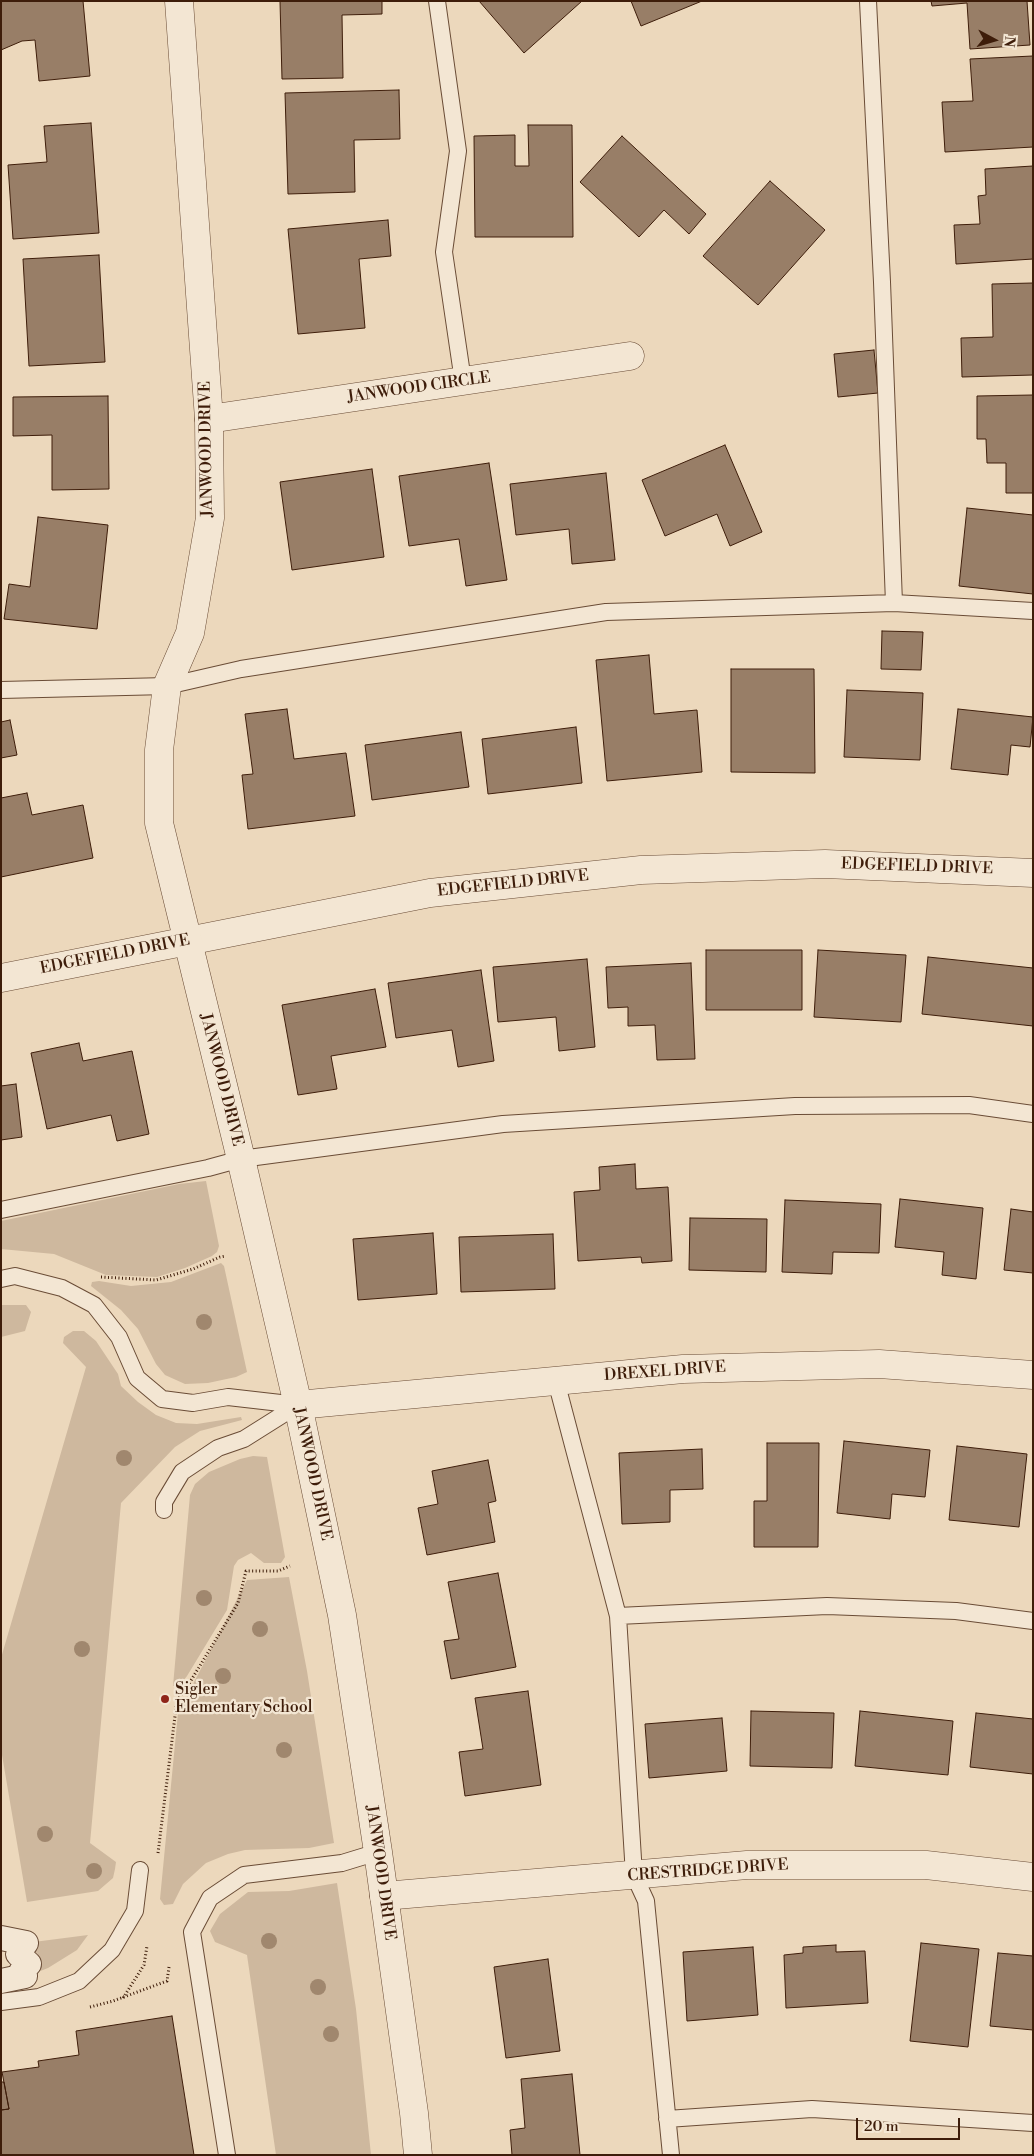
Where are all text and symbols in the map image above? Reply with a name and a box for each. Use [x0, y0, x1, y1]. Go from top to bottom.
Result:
north arrow [969, 15, 1019, 65]
text: N [999, 35, 1018, 48]
street label: JANWOOD CIRCLE [346, 368, 492, 408]
street label: JANWOOD DRIVE [196, 381, 218, 517]
street label: EDGEFIELD DRIVE [841, 855, 993, 879]
street label: EDGEFIELD DRIVE [436, 866, 590, 902]
street label: EDGEFIELD DRIVE [38, 931, 192, 979]
street label: JANWOOD DRIVE [195, 1012, 247, 1148]
street label: DREXEL DRIVE [603, 1358, 727, 1386]
street label: JANWOOD DRIVE [288, 1405, 336, 1543]
place label: Sigler Elementary School [175, 1680, 312, 1718]
marker: Sigler Elementary School [159, 1693, 171, 1705]
street label: JANWOOD DRIVE [361, 1804, 399, 1942]
street label: CRESTRIDGE DRIVE [627, 1856, 789, 1886]
scale bar [859, 2108, 963, 2140]
text: 20 m [864, 2117, 899, 2136]

